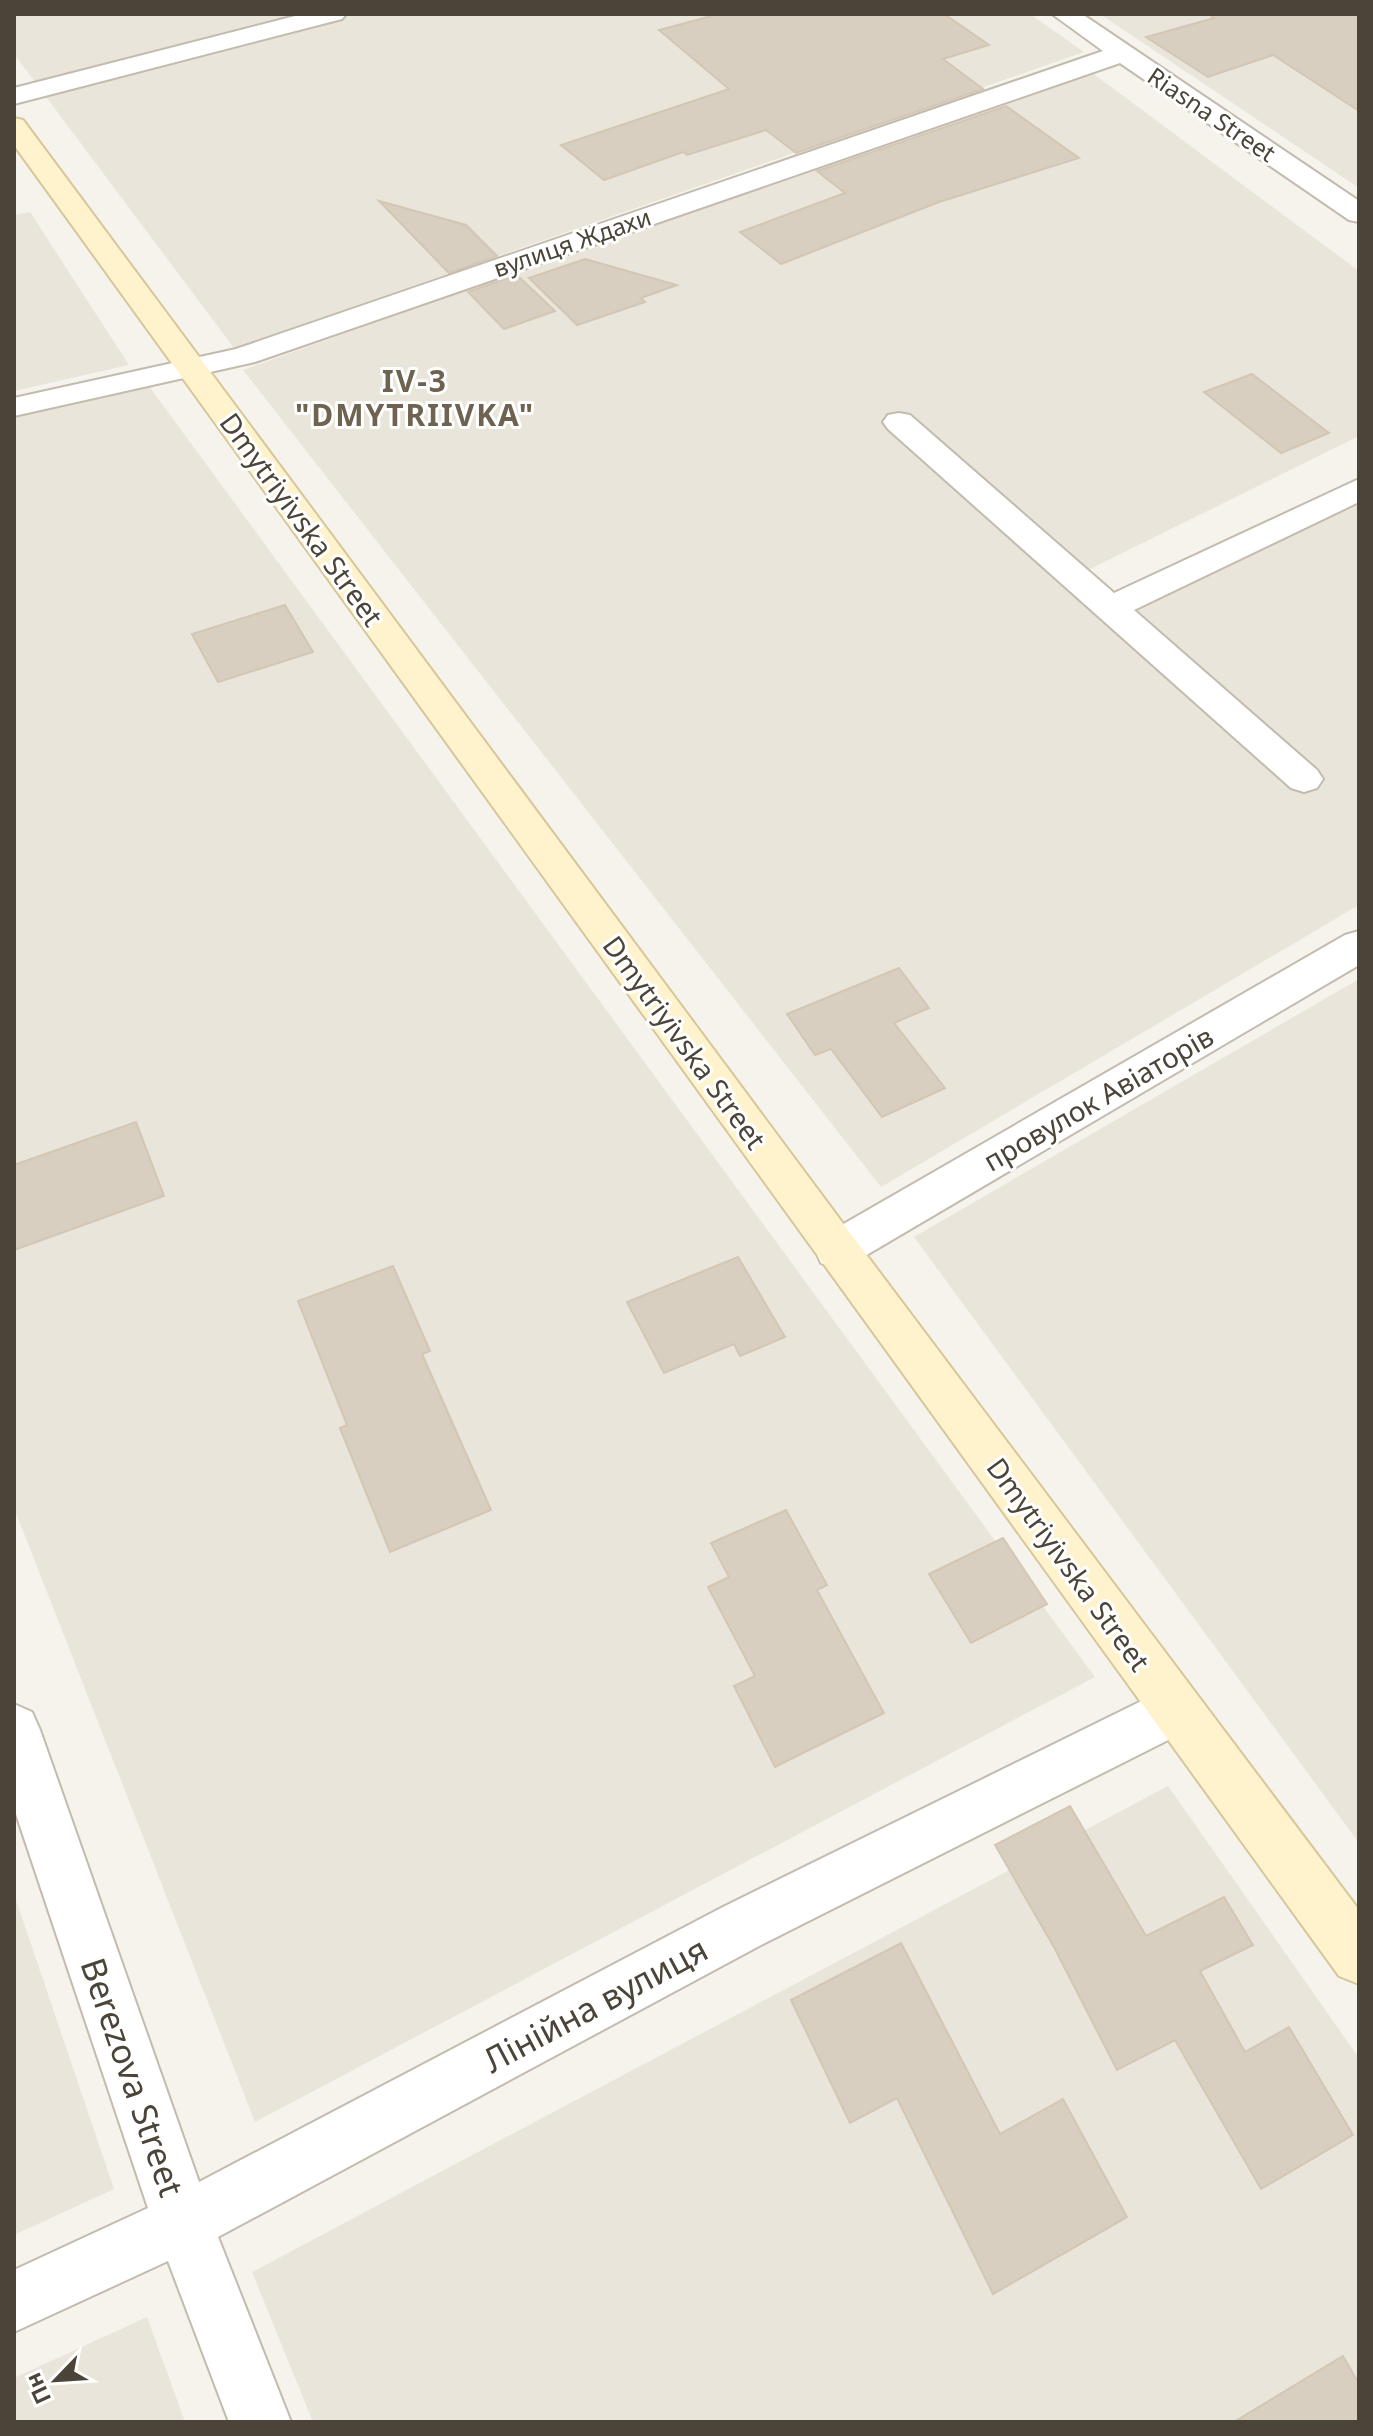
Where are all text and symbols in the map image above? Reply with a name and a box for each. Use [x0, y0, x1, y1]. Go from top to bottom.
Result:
street label: Riasna Street [1142, 59, 1283, 169]
street label: вулиця Ждахи [489, 200, 655, 284]
district label: IV-3 "DMYTRIIVKA" [295, 360, 535, 435]
street label: Dmytriyivska Street [212, 405, 392, 633]
street label: Dmytriyivska Street [595, 928, 775, 1156]
street label: провулок Авіаторів [976, 1017, 1220, 1179]
street label: Dmytriyivska Street [979, 1450, 1159, 1678]
street label: Лінійна вулиця [475, 1926, 715, 2082]
street label: Berezova Street [71, 1952, 195, 2202]
north arrow [16, 2340, 96, 2420]
text: Пн [17, 2368, 57, 2409]

